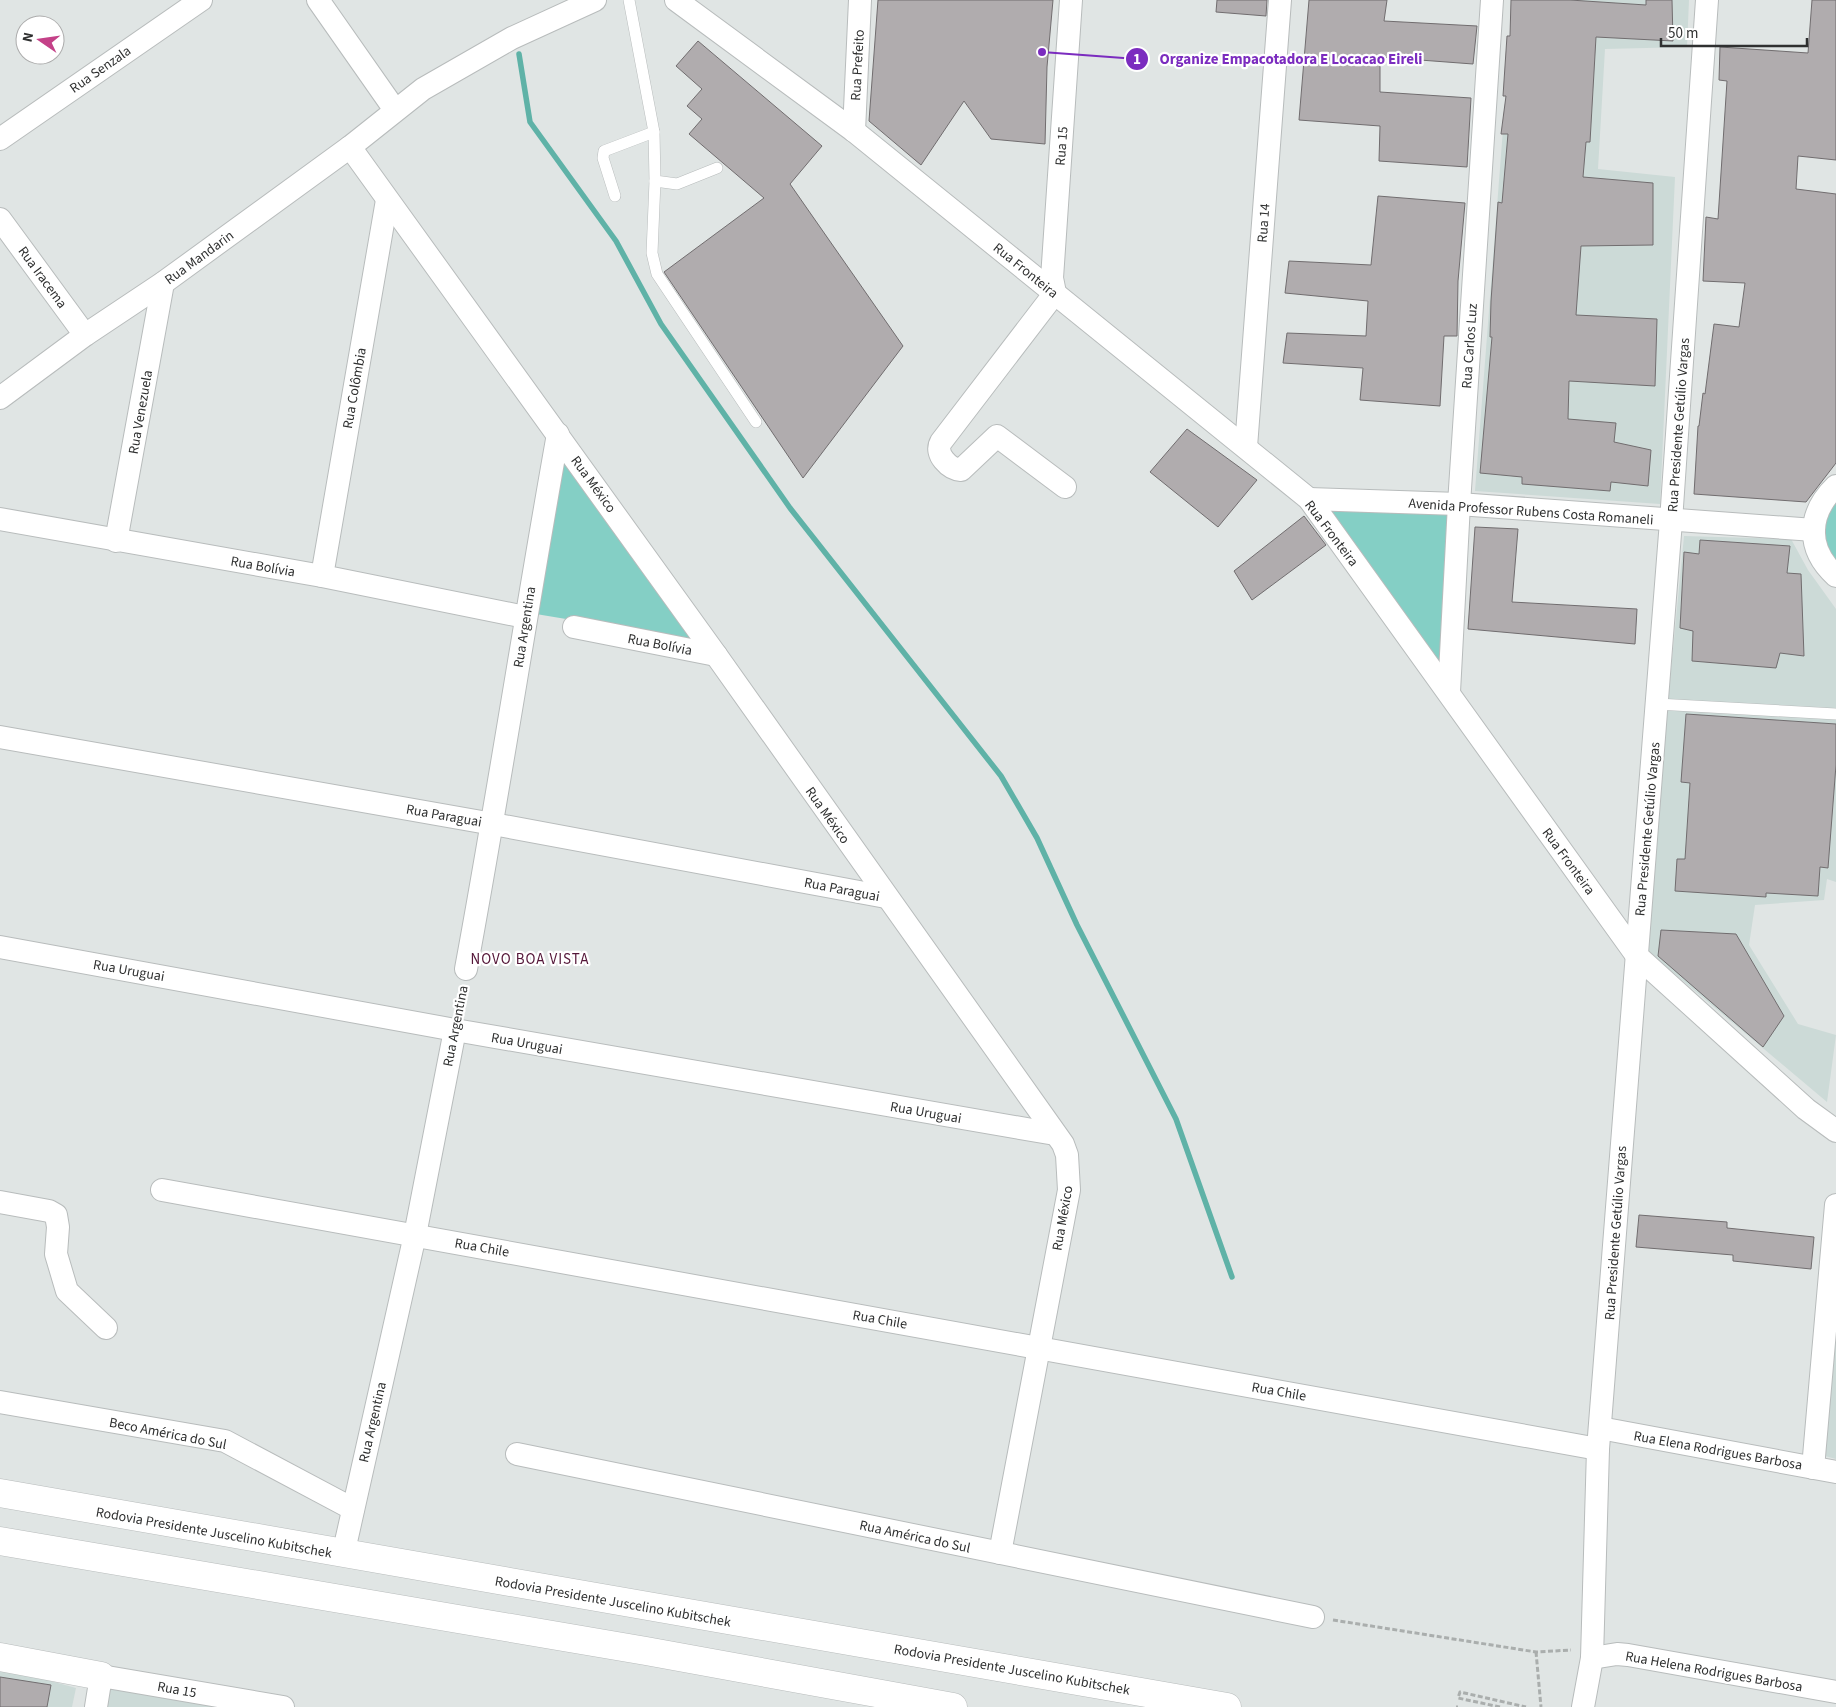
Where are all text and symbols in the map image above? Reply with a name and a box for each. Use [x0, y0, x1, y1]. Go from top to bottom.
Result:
north arrow [15, 15, 65, 65]
scale bar [1661, 15, 1807, 47]
text: 50 m [1668, 23, 1698, 44]
street label: Rua Prefeito [846, 29, 870, 101]
text: N [18, 31, 39, 44]
street label: Rua Senzala [66, 41, 135, 98]
callout: Organize Empacotadora E Locacao Eireli [1125, 44, 1433, 74]
text: 1 [1133, 49, 1141, 70]
text: Organize Empacotadora E Locacao Eireli [1160, 49, 1422, 70]
street label: Rua 15 [1051, 126, 1073, 166]
street label: Rua 14 [1253, 203, 1275, 243]
street label: Rua Mandarin [161, 226, 238, 290]
street label: Rua Fronteira [989, 238, 1062, 303]
street label: Rua Iracema [13, 242, 72, 313]
street label: Rua Carlos Luz [1457, 303, 1483, 389]
street label: Rua Presidente Getúlio Vargas [1663, 337, 1695, 513]
street label: Rua Colômbia [338, 346, 372, 430]
street label: Rua Venezuela [124, 369, 158, 456]
street label: Rua México [566, 452, 621, 517]
street label: Avenida Professor Rubens Costa Romaneli [1408, 493, 1654, 531]
street label: Rua Fronteira [1300, 496, 1363, 571]
street label: Rua Bolívia [229, 551, 297, 583]
street label: Rua Argentina [509, 585, 541, 669]
street label: Rua Bolívia [626, 629, 694, 661]
street label: Rua Presidente Getúlio Vargas [1630, 741, 1666, 917]
street label: Rua México [800, 783, 854, 848]
street label: Rua Paraguai [404, 799, 483, 832]
street label: Rua Fronteira [1537, 824, 1599, 899]
street label: Rua Paraguai [802, 873, 881, 907]
district label: NOVO BOA VISTA [471, 949, 589, 970]
street label: Rua Uruguai [92, 955, 166, 987]
street label: Rua Argentina [438, 984, 474, 1068]
street label: Rua Uruguai [490, 1028, 564, 1060]
street label: Rua Uruguai [889, 1097, 963, 1129]
street label: Rua Presidente Getúlio Vargas [1600, 1145, 1632, 1321]
street label: Rua México [1047, 1184, 1079, 1252]
street label: Rua Chile [453, 1233, 511, 1263]
street label: Rua Chile [851, 1305, 909, 1335]
street label: Rua Chile [1250, 1377, 1308, 1407]
street label: Rua Argentina [354, 1380, 392, 1464]
street label: Beco América do Sul [107, 1413, 229, 1455]
street label: Rua Elena Rodrigues Barbosa [1632, 1426, 1804, 1476]
street label: Rodovia Presidente Juscelino Kubitschek [94, 1502, 334, 1564]
street label: Rua América do Sul [858, 1515, 972, 1559]
street label: Rodovia Presidente Juscelino Kubitschek [493, 1571, 733, 1633]
street label: Rodovia Presidente Juscelino Kubitschek [892, 1639, 1132, 1701]
street label: Rua Helena Rodrigues Barbosa [1624, 1647, 1804, 1697]
street label: Rua 15 [156, 1677, 198, 1703]

